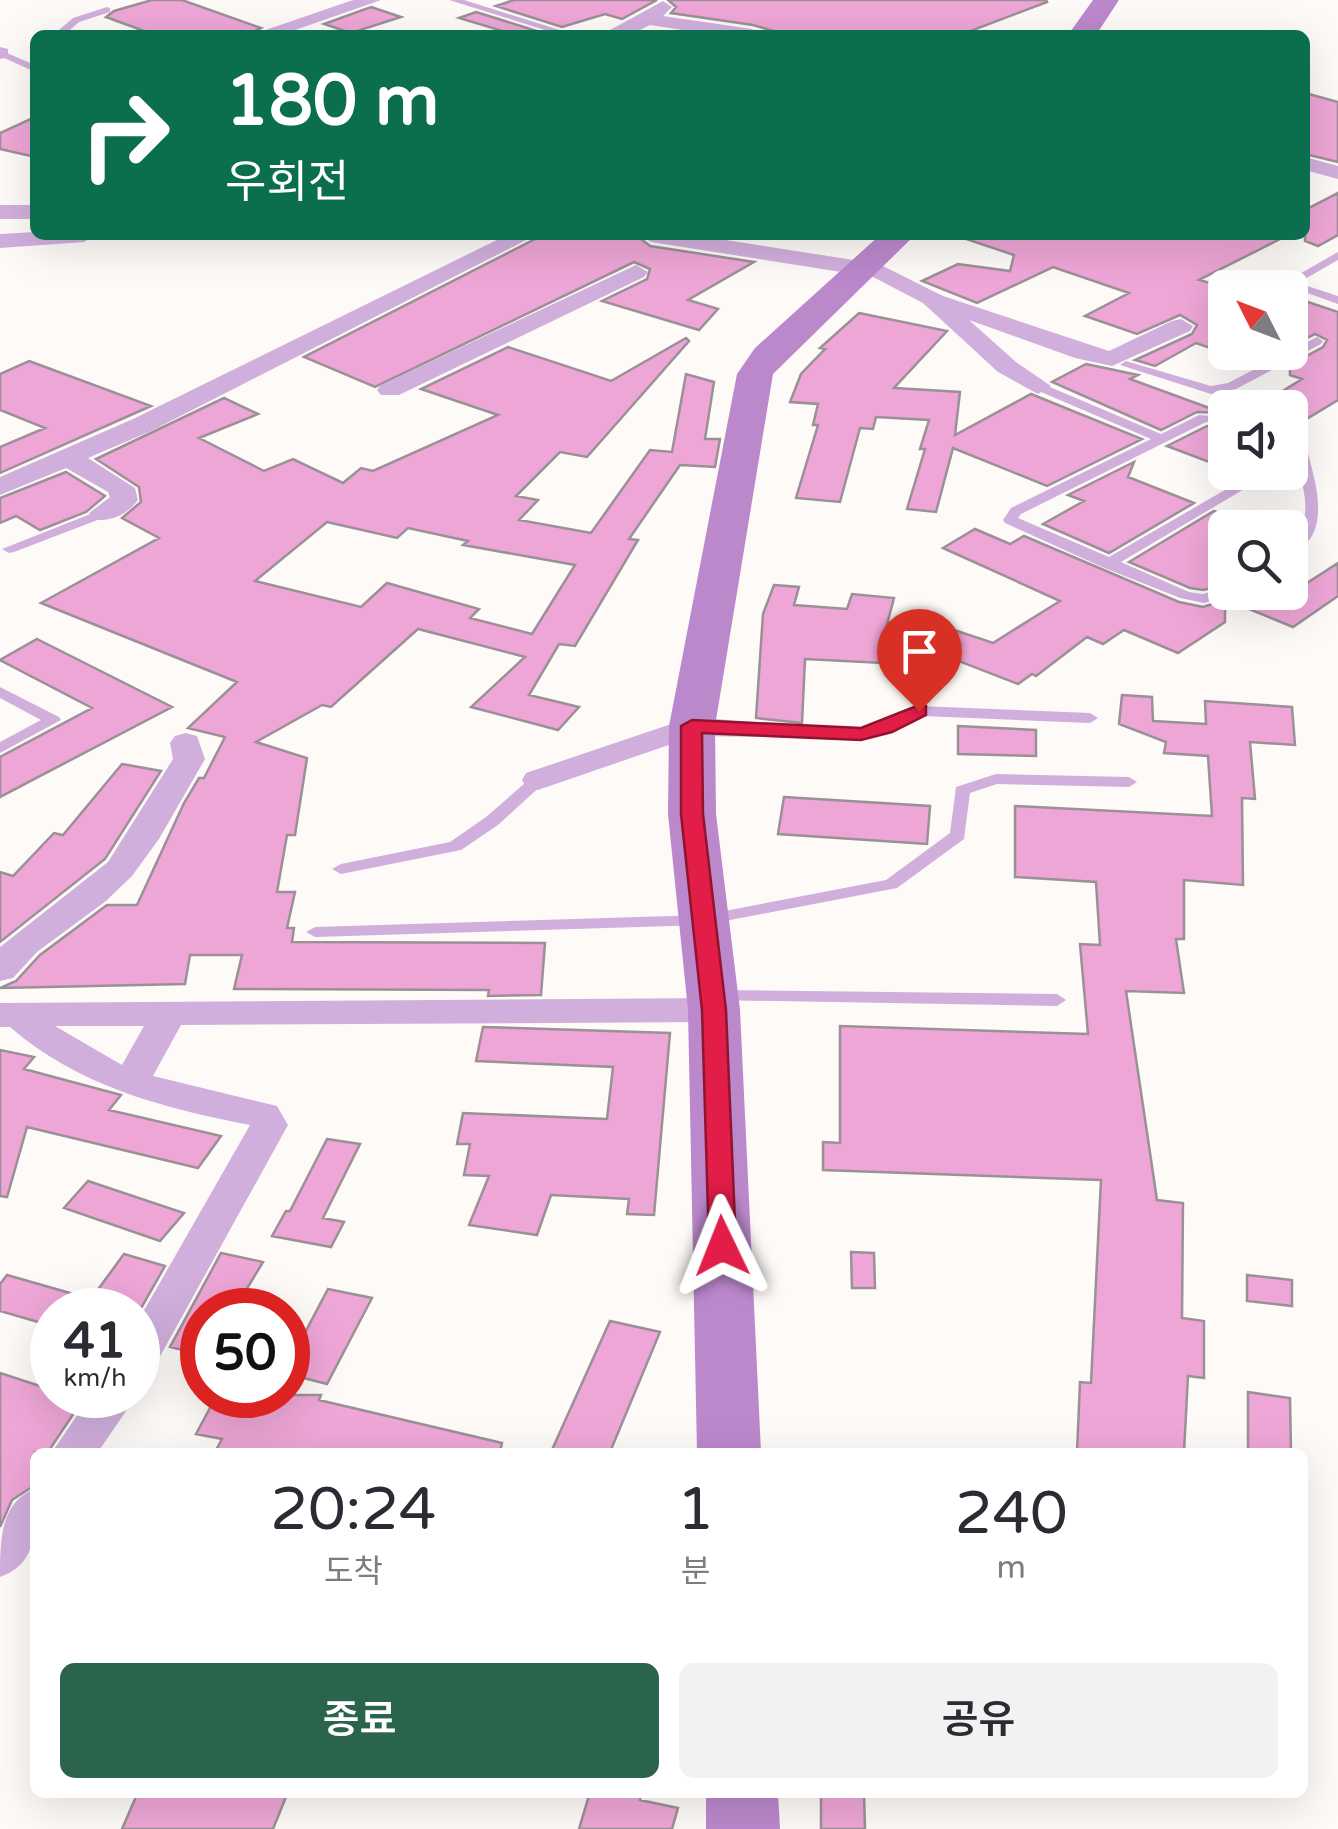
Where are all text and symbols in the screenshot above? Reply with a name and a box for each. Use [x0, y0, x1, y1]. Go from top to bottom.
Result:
text: 180 m [225, 60, 439, 144]
icon: right [60, 70, 190, 200]
text: 우회전 [225, 156, 349, 210]
north arrow [1208, 270, 1308, 370]
map controls [1208, 270, 1308, 610]
button: sound [1208, 390, 1308, 490]
button: search [1208, 510, 1308, 610]
pin [877, 609, 962, 712]
icon: arrive [892, 624, 947, 679]
position arrow [670, 1194, 774, 1298]
speed limit sign: 50 [180, 1288, 310, 1418]
text: 41 [64, 1311, 126, 1371]
text: km/h [64, 1363, 126, 1393]
text: 20:24 [270, 1474, 437, 1546]
text: 1 [677, 1474, 714, 1546]
text: 240 [955, 1478, 1068, 1550]
text: m [997, 1549, 1026, 1587]
text: 도착 [324, 1553, 383, 1591]
text: 분 [681, 1553, 710, 1591]
button: 종료 [60, 1663, 659, 1778]
button: 공유 [679, 1663, 1278, 1778]

